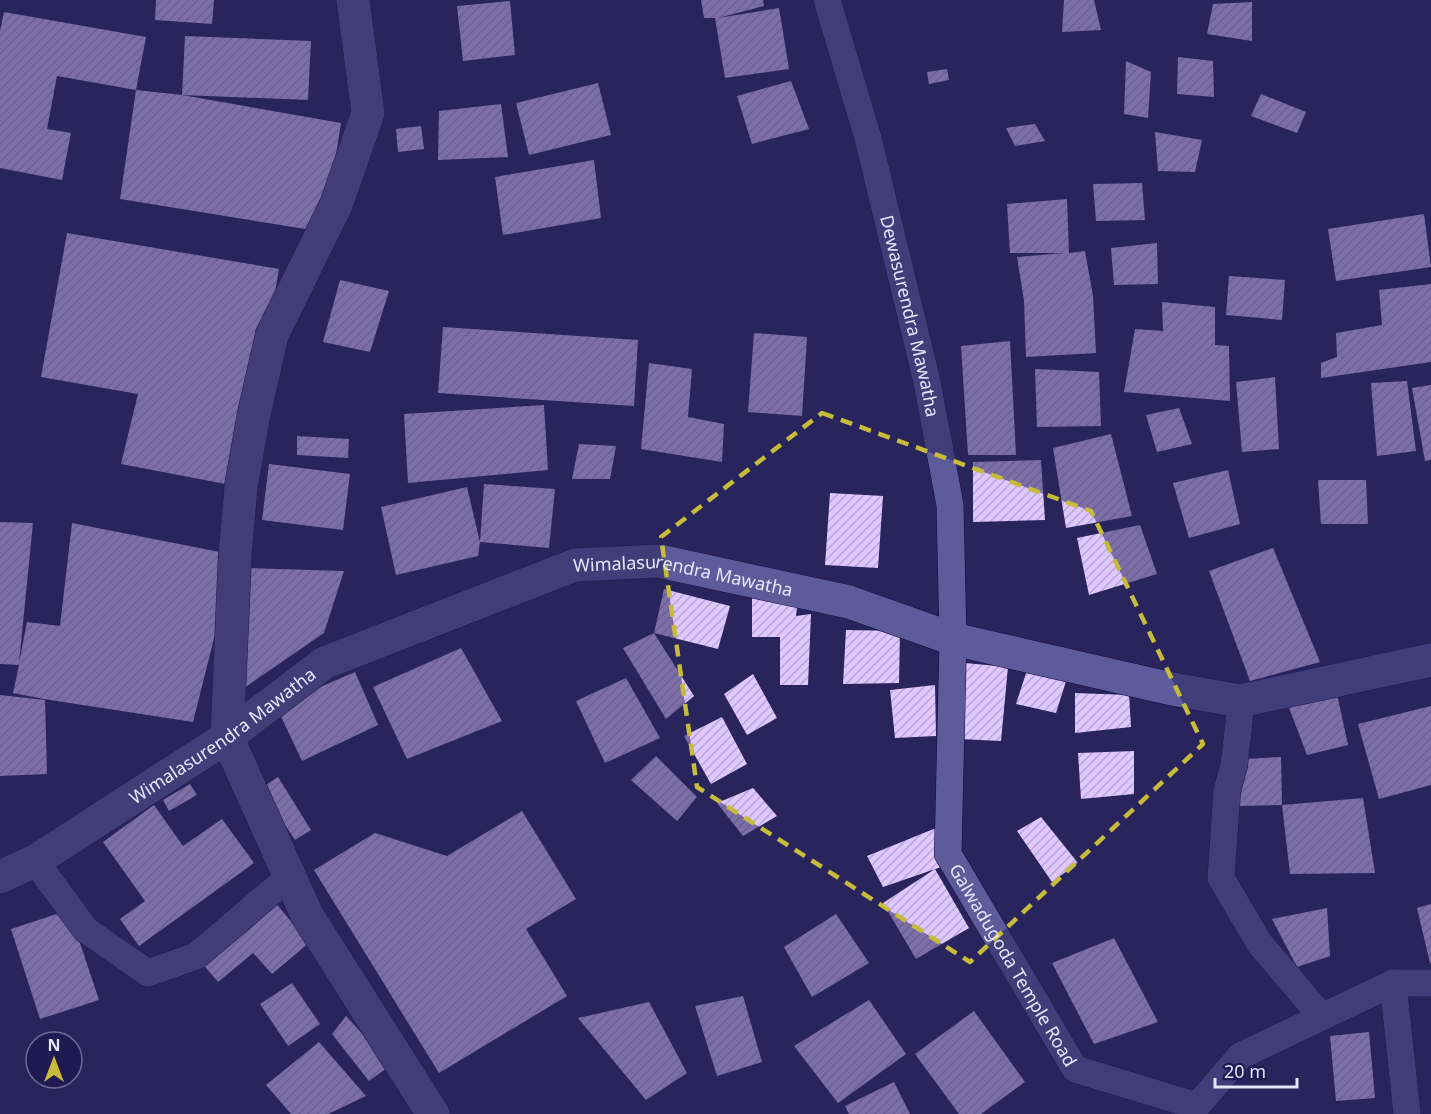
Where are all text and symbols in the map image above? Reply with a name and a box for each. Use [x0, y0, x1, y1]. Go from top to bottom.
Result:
street label: Dewasurendra Mawatha [875, 213, 945, 419]
street label: Wimalasurendra Mawatha [573, 549, 795, 602]
street label: Wimalasurendra Mawatha [124, 662, 320, 809]
street label: Galwadugoda Temple Road [944, 859, 1083, 1071]
north arrow [24, 1030, 84, 1090]
text: N [47, 1034, 61, 1056]
scale bar [1215, 1051, 1298, 1089]
text: 20 m [1224, 1059, 1266, 1083]

